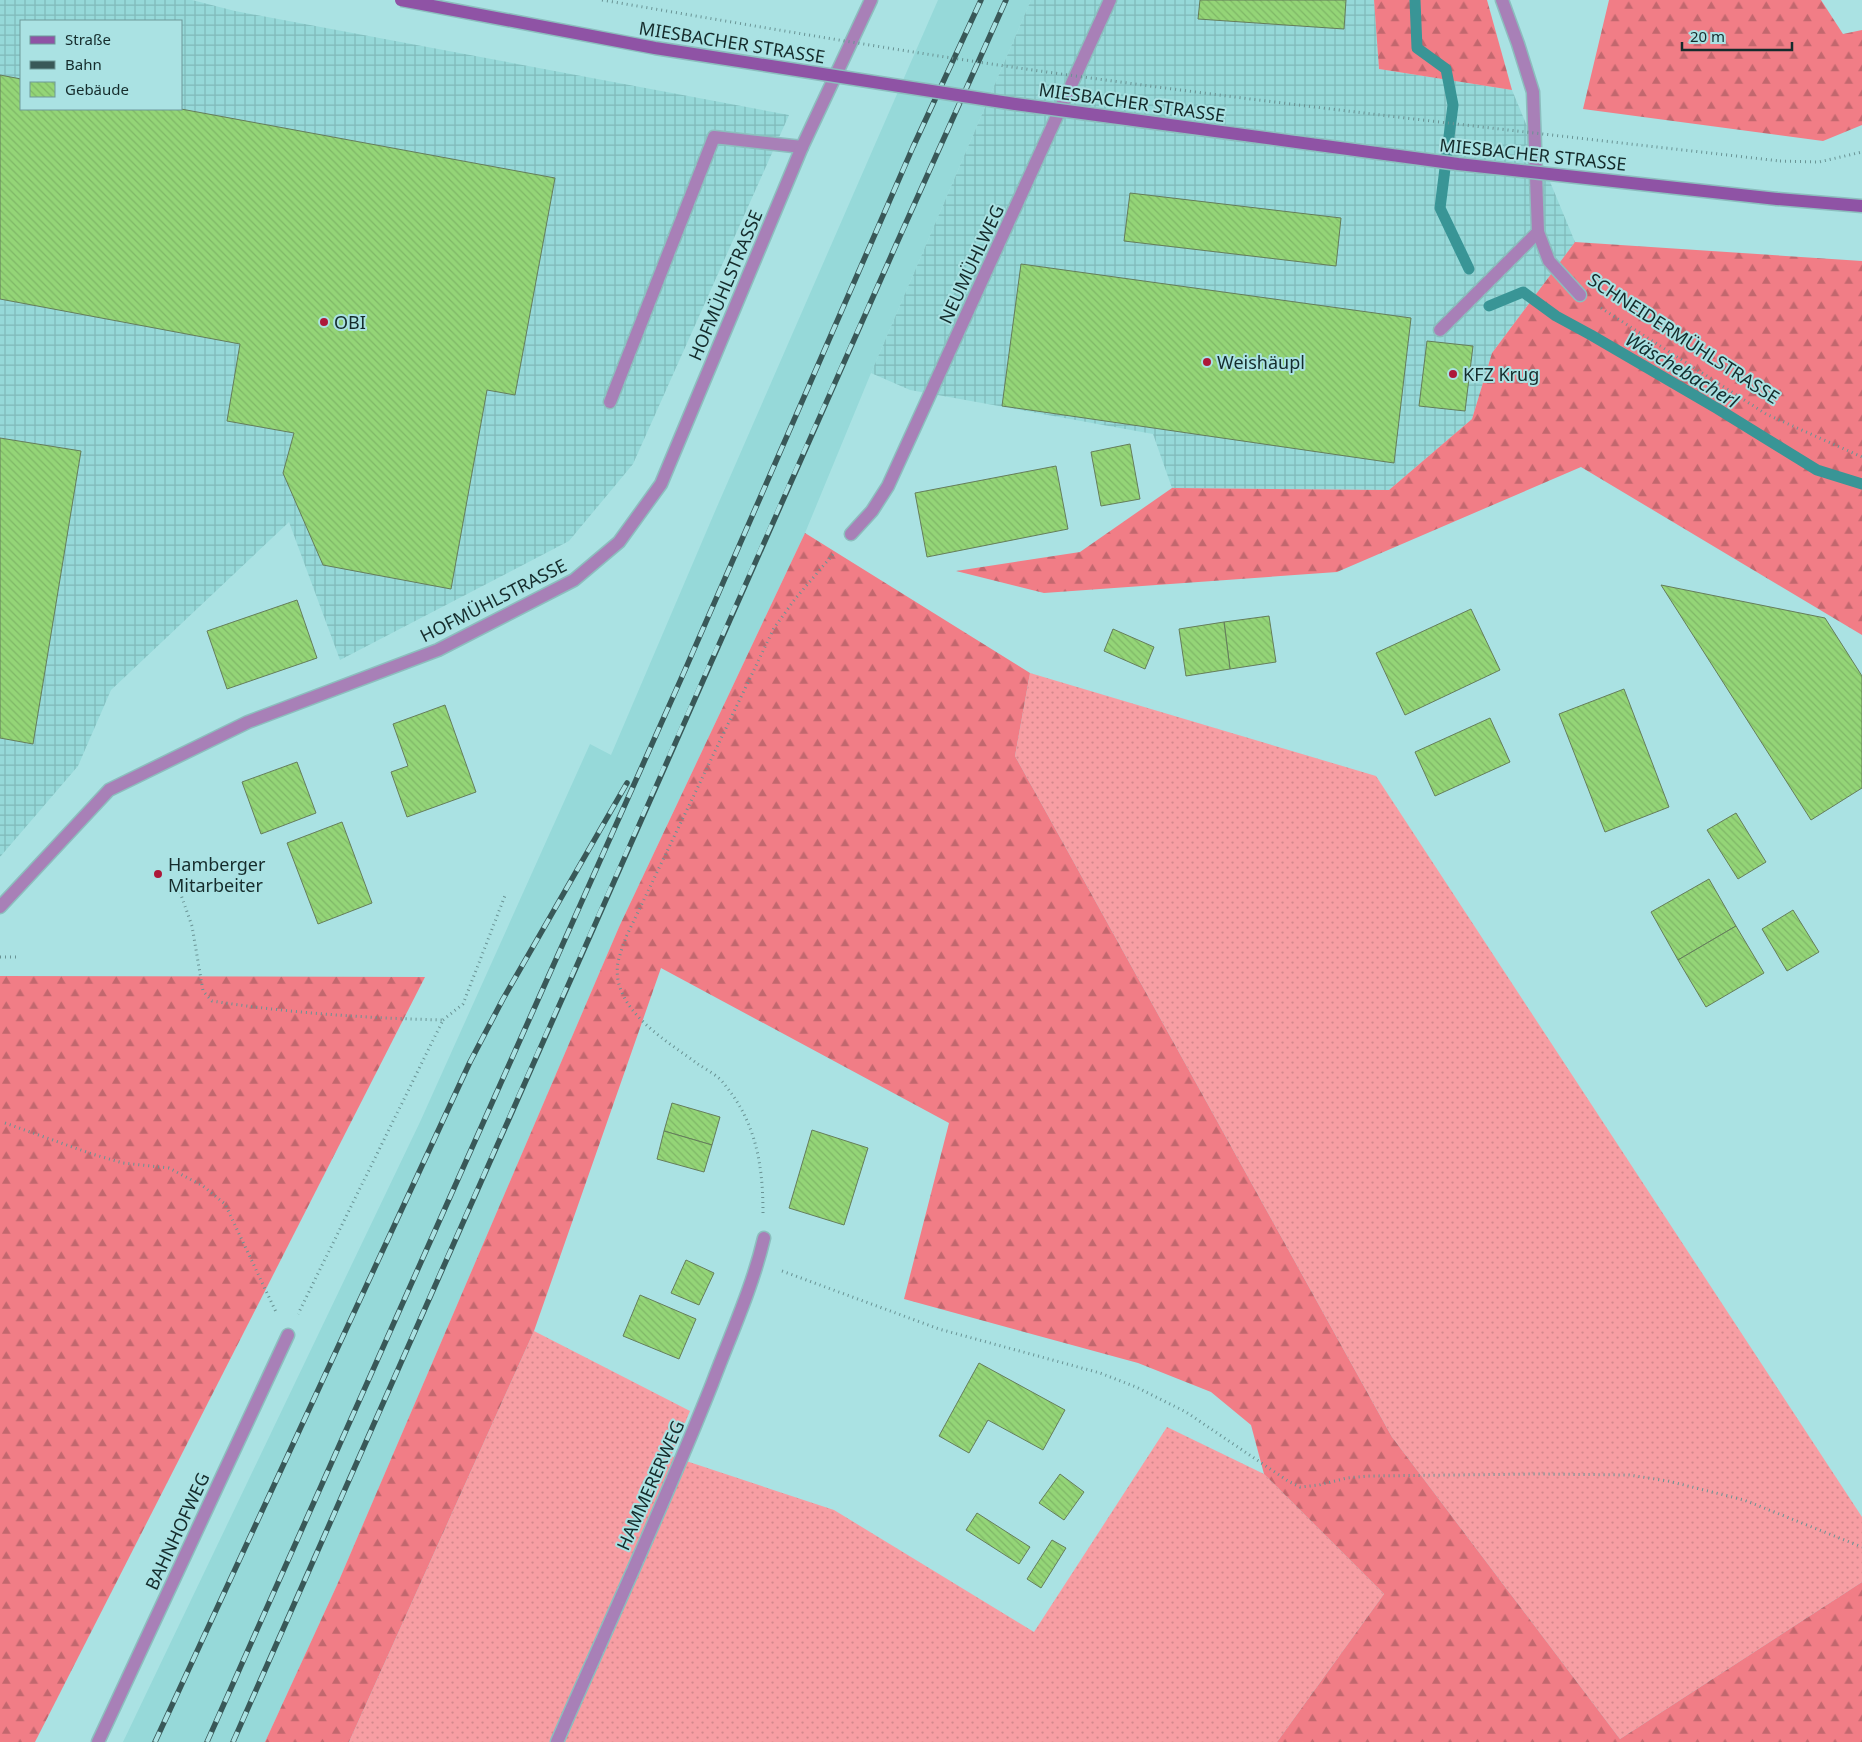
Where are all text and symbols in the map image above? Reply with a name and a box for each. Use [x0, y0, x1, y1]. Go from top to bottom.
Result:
street label: MIESBACHER STRASSE [637, 15, 827, 69]
legend [20, 20, 182, 110]
scale bar [1682, 20, 1792, 52]
text: 20 m [1690, 26, 1725, 46]
text: Straße [65, 29, 111, 49]
text: Bahn [65, 54, 102, 74]
street label: MIESBACHER STRASSE [1037, 77, 1227, 127]
text: Gebäude [65, 79, 129, 99]
street label: MIESBACHER STRASSE [1438, 132, 1628, 176]
street label: NEUMÜHLWEG [933, 201, 1009, 327]
street label: HOFMÜHLSTRASSE [682, 206, 768, 364]
street label: SCHNEIDERMÜHLSTRASSE [1584, 267, 1784, 409]
place label: OBI [334, 310, 366, 334]
marker: OBI [318, 316, 330, 328]
water label: Wäschebacherl [1621, 326, 1744, 414]
place label: Weishäupl [1217, 350, 1305, 374]
marker: Weishäupl [1201, 356, 1213, 368]
place label: KFZ Krug [1463, 362, 1539, 386]
marker: KFZ Krug [1447, 368, 1459, 380]
street label: HOFMÜHLSTRASSE [416, 553, 570, 647]
place label: Hamberger Mitarbeiter [168, 852, 266, 897]
marker: Hamberger Mitarbeiter [152, 868, 164, 880]
street label: HAMMERERWEG [611, 1416, 689, 1554]
street label: BAHNHOFWEG [139, 1468, 215, 1594]

